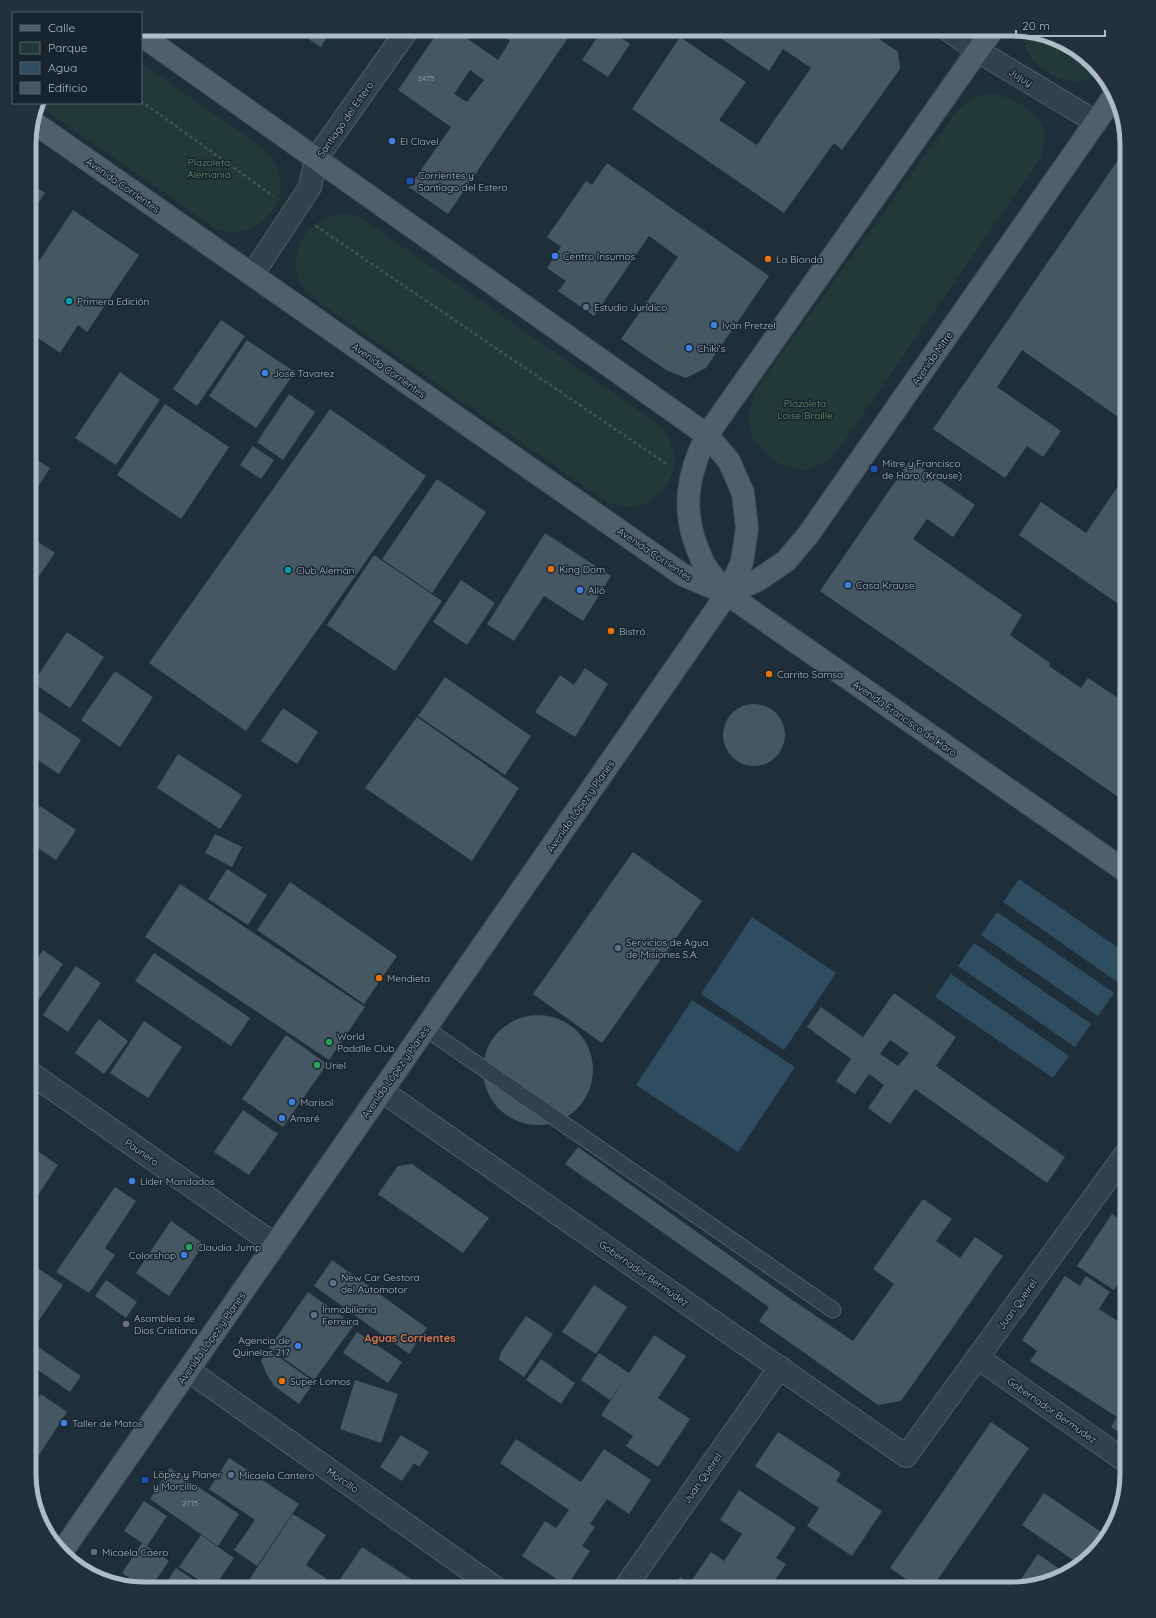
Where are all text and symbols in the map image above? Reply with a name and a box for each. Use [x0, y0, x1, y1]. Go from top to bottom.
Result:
legend [12, 12, 142, 104]
scale bar [1016, 12, 1105, 38]
text: 20 m [1022, 18, 1050, 33]
text: Calle [48, 20, 76, 35]
text: Parque [48, 40, 88, 55]
text: Agua [48, 60, 77, 75]
street label: Jujuy [1006, 65, 1035, 90]
house number: 2475 [418, 73, 434, 83]
street label: Santiago del Estero [314, 79, 376, 160]
text: Edificio [48, 80, 88, 95]
place label: El Clavel [400, 135, 439, 148]
marker: El Clavel [387, 136, 397, 146]
street label: Avenida Corrientes [83, 155, 162, 216]
park label: Plazoleta Alemania [187, 156, 231, 181]
place label: Corrientes y Santiago del Estero [418, 169, 508, 194]
marker: Corrientes y Santiago del Estero [405, 176, 415, 186]
place label: Centro Insumos [563, 250, 636, 263]
marker: Centro Insumos [550, 251, 560, 261]
place label: La Bionda [776, 253, 823, 266]
marker: La Bionda [763, 254, 773, 264]
place label: Primera Edición [77, 295, 149, 308]
marker: Primera Edición [64, 296, 74, 306]
place label: Estudio Jurídico [594, 301, 667, 314]
marker: Estudio Jurídico [581, 302, 591, 312]
place label: Iván Pretzel [722, 319, 776, 332]
marker: Iván Pretzel [709, 320, 719, 330]
street label: Avenida Mitre [909, 329, 956, 388]
street label: Avenida Corrientes [349, 340, 428, 401]
place label: Chiki's [697, 342, 726, 355]
marker: Chiki's [684, 343, 694, 353]
place label: José Tavarez [273, 367, 334, 380]
marker: José Tavarez [260, 368, 270, 378]
park label: Plazoleta Loise Braille [777, 397, 833, 422]
place label: Mitre y Francisco de Haro (Krause) [882, 457, 962, 482]
marker: Mitre y Francisco de Haro (Krause) [869, 464, 879, 474]
street label: Avenida Corrientes [615, 525, 695, 584]
place label: King Dom [559, 563, 605, 576]
place label: Club Alemán [296, 564, 355, 577]
marker: King Dom [546, 564, 556, 574]
marker: Club Alemán [283, 565, 293, 575]
place label: Casa Krause [856, 579, 915, 592]
marker: Casa Krause [843, 580, 853, 590]
place label: Alló [588, 584, 605, 597]
marker: Alló [575, 585, 585, 595]
place label: Bistró [619, 625, 646, 638]
marker: Bistró [606, 626, 616, 636]
place label: Carrito Samsa [777, 668, 843, 681]
marker: Carrito Samsa [764, 669, 774, 679]
street label: Avenida Francisco de Haro [850, 677, 959, 759]
street label: Avenida López y Planes [544, 758, 617, 855]
place label: Servicios de Agua de Misiones S.A. [626, 936, 709, 961]
marker: Servicios de Agua de Misiones S.A. [613, 943, 623, 953]
place label: Mendieta [387, 972, 430, 985]
marker: Mendieta [374, 973, 384, 983]
street label: Avenida López y Planes [359, 1024, 432, 1121]
place label: World Paddlle Club [337, 1030, 395, 1055]
marker: World Paddlle Club [324, 1037, 334, 1047]
place label: Uriel [325, 1059, 346, 1072]
marker: Uriel [312, 1060, 322, 1070]
place label: Marisol [300, 1096, 333, 1109]
marker: Marisol [287, 1097, 297, 1107]
place label: Amsré [290, 1112, 320, 1125]
marker: Amsré [277, 1113, 287, 1123]
street label: Paunero [122, 1136, 161, 1169]
place label: Líder Mandados [140, 1175, 215, 1188]
marker: Líder Mandados [127, 1176, 137, 1186]
street label: Gobernador Bermúdez [596, 1238, 691, 1309]
place label: Claudia Jump [197, 1241, 261, 1254]
marker: Claudia Jump [184, 1242, 194, 1252]
place label: Colorshop [129, 1249, 176, 1262]
marker: Colorshop [179, 1250, 189, 1260]
place label: New Car Gestora del Automotor [341, 1271, 420, 1296]
street label: Juan Queirel [995, 1277, 1040, 1332]
marker: New Car Gestora del Automotor [328, 1278, 338, 1288]
street label: Avenida López y Planes [175, 1290, 248, 1387]
place label: Inmobiliaria Ferreira [322, 1303, 376, 1328]
marker: Inmobiliaria Ferreira [309, 1310, 319, 1320]
place label: Asamblea de Dios Cristiana [134, 1312, 197, 1337]
marker: Asamblea de Dios Cristiana [121, 1319, 131, 1329]
district label: Aguas Corrientes [365, 1331, 455, 1345]
place label: Agencia de Quinelas 217 [233, 1334, 290, 1359]
marker: Agencia de Quinelas 217 [293, 1341, 303, 1351]
place label: Super Lomos [290, 1375, 351, 1388]
street label: Gobernador Bermúdez [1004, 1375, 1099, 1446]
marker: Super Lomos [277, 1376, 287, 1386]
place label: Taller de Motos [72, 1417, 143, 1430]
marker: Taller de Motos [59, 1418, 69, 1428]
street label: Juan Queirel [680, 1450, 725, 1506]
street label: Morcillo [324, 1465, 361, 1496]
place label: López y Planer y Morcillo [153, 1468, 222, 1493]
place label: Micaela Cantero [239, 1469, 314, 1482]
marker: Micaela Cantero [226, 1470, 236, 1480]
marker: López y Planer y Morcillo [140, 1475, 150, 1485]
house number: 2715 [182, 1498, 198, 1508]
place label: Micaela Caero [102, 1546, 168, 1559]
marker: Micaela Caero [89, 1547, 99, 1557]

